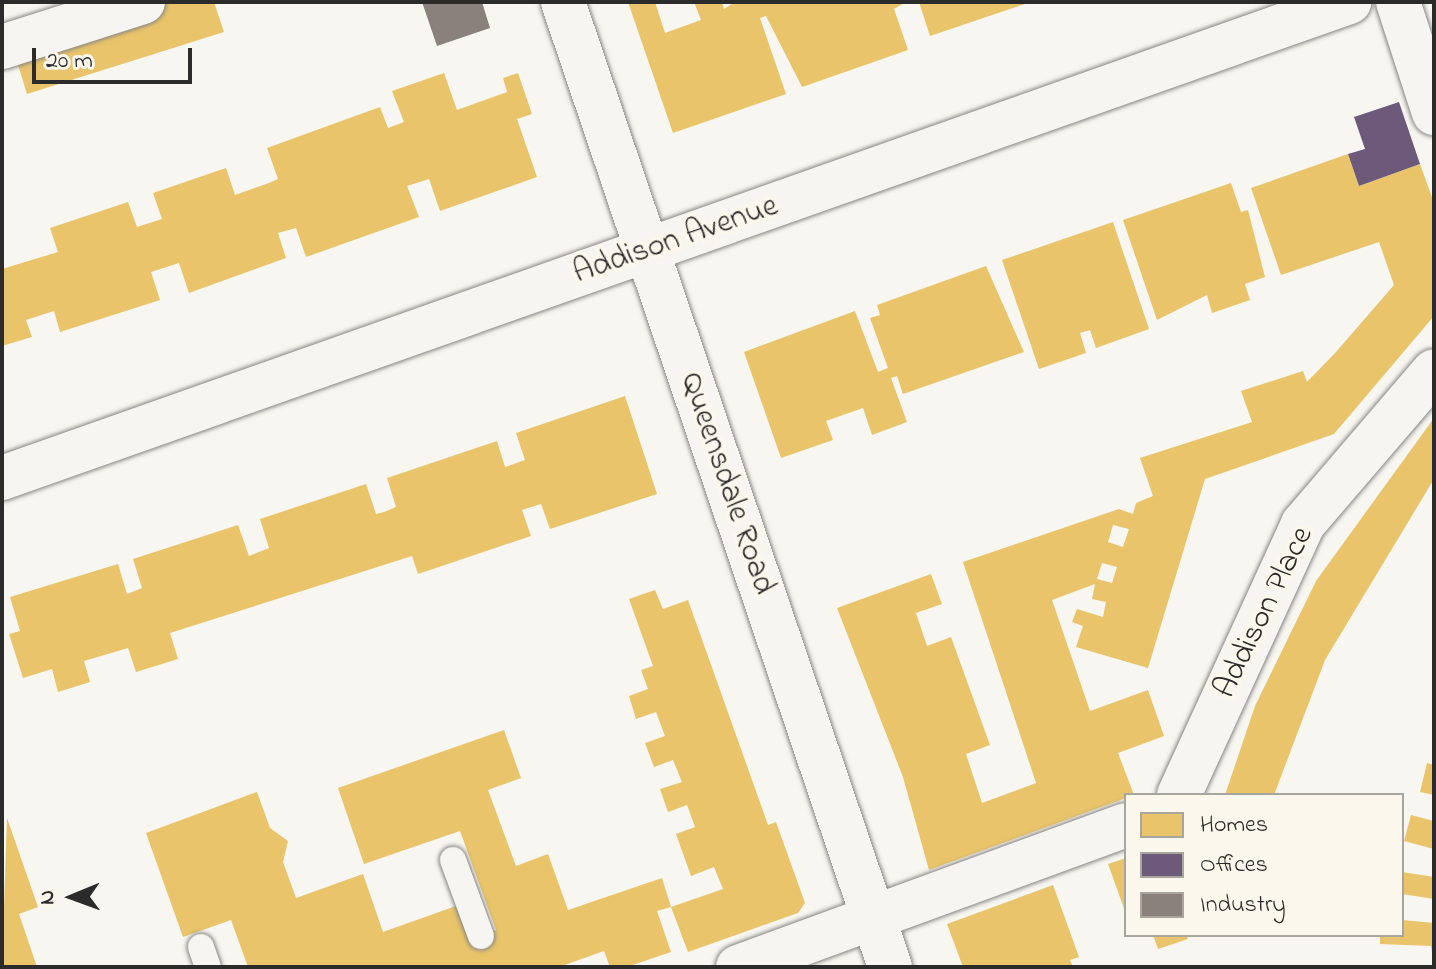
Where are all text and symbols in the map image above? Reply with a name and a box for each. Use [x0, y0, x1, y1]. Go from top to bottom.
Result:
scale bar [36, 32, 196, 82]
text: 20 m [46, 44, 93, 79]
street label: Addison Avenue [569, 188, 783, 294]
street label: Queensdale Road [670, 368, 782, 600]
street label: Addison Place [1207, 521, 1323, 705]
legend [1124, 793, 1404, 937]
text: Homes [1200, 808, 1268, 843]
text: Offices [1200, 848, 1268, 883]
north arrow [32, 857, 112, 937]
text: Industry [1200, 888, 1286, 923]
text: N [32, 890, 64, 905]

